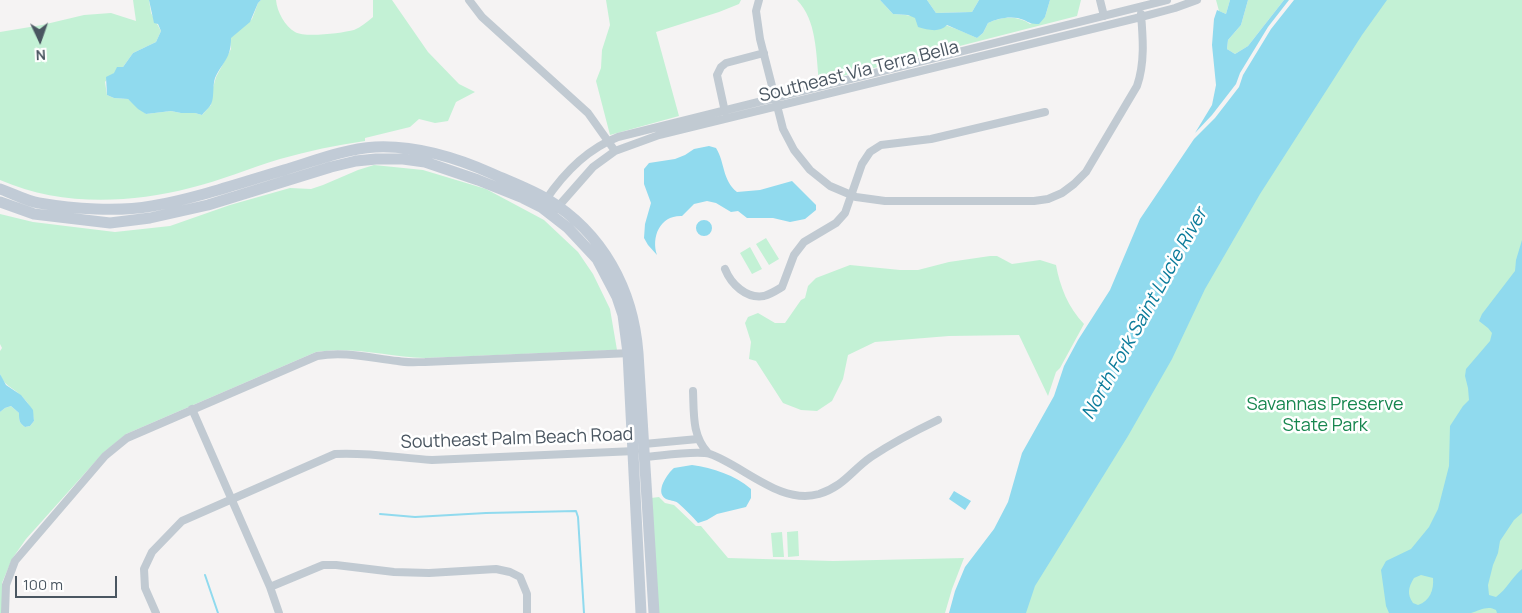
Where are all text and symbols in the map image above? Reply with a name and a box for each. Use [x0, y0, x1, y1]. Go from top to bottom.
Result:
north arrow [15, 15, 65, 65]
street label: Southeast Via Terra Bella [757, 37, 961, 107]
text: N [35, 46, 46, 65]
water label: North Fork Saint Lucie River [1077, 204, 1213, 424]
park label: Savannas Preserve State Park [1246, 394, 1404, 436]
street label: Southeast Palm Beach Road [400, 424, 634, 454]
scale bar [18, 566, 120, 598]
text: 100 m [23, 574, 63, 595]

